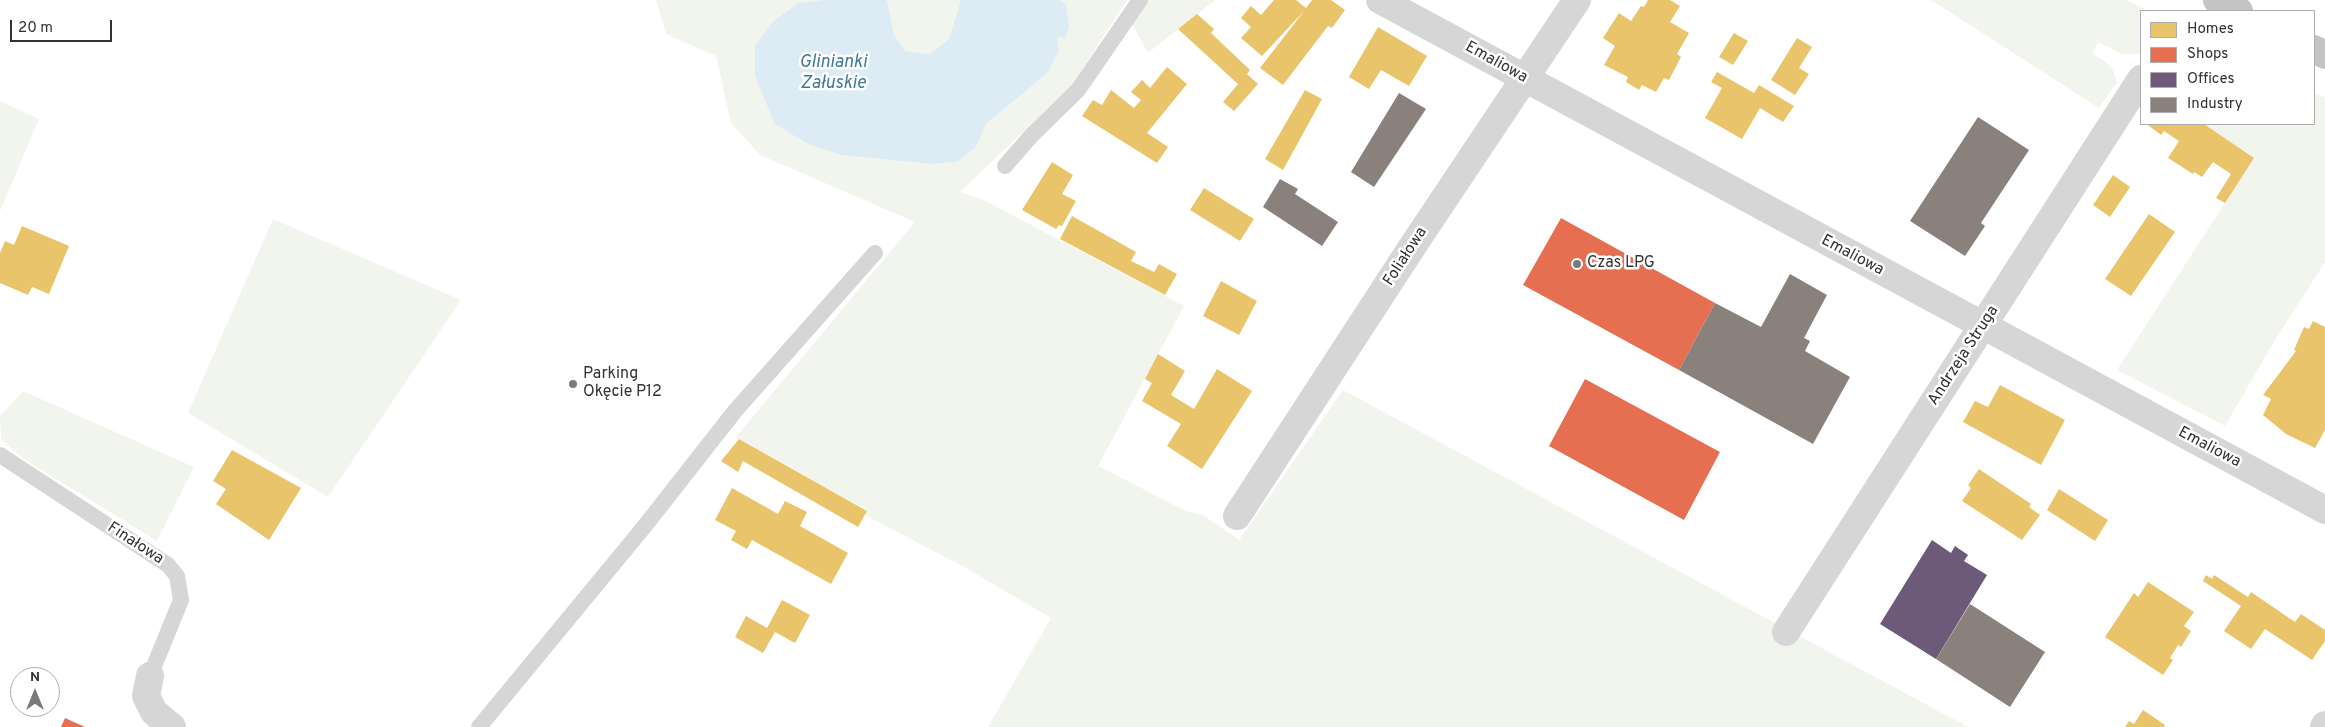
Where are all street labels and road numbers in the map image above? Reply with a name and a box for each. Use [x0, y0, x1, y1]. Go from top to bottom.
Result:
street label: Emaliowa [1461, 38, 1531, 88]
street label: Foliałowa [1380, 224, 1432, 290]
street label: Emaliowa [1817, 231, 1887, 281]
street label: Andrzeja Struga [1925, 302, 2003, 410]
street label: Emaliowa [2174, 423, 2244, 473]
street label: Finałowa [103, 519, 167, 569]

